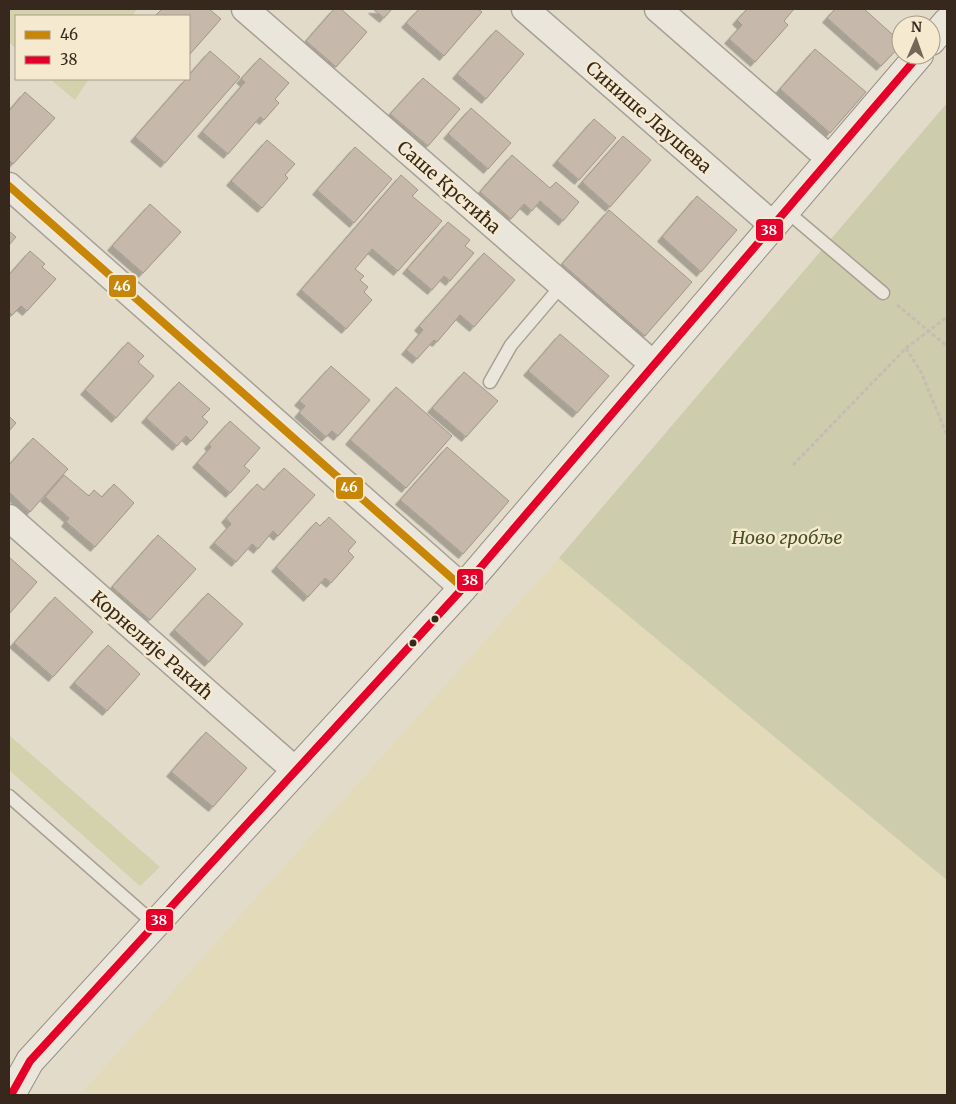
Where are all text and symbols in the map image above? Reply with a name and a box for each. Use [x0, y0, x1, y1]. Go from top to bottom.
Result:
legend [15, 15, 190, 80]
north arrow [891, 15, 941, 65]
text: N [911, 18, 922, 36]
text: 46 [60, 25, 78, 44]
text: 38 [60, 50, 77, 69]
street label: Синише Лаушева [581, 56, 717, 178]
street label: Саше Крстића [392, 136, 506, 239]
line badge: 38 [755, 218, 784, 242]
text: 38 [761, 221, 778, 239]
line badge: 46 [108, 274, 137, 298]
text: 46 [113, 277, 131, 295]
line badge: 46 [335, 476, 364, 500]
text: 46 [340, 478, 358, 496]
park label: Ново гробље [732, 526, 843, 549]
line badge: 38 [456, 568, 484, 592]
text: 38 [462, 571, 479, 589]
street label: Корнелије Ракић [86, 586, 218, 704]
unlabelled marker [430, 614, 440, 624]
unlabelled marker [408, 638, 418, 648]
line badge: 38 [145, 908, 174, 932]
text: 38 [151, 911, 168, 929]

